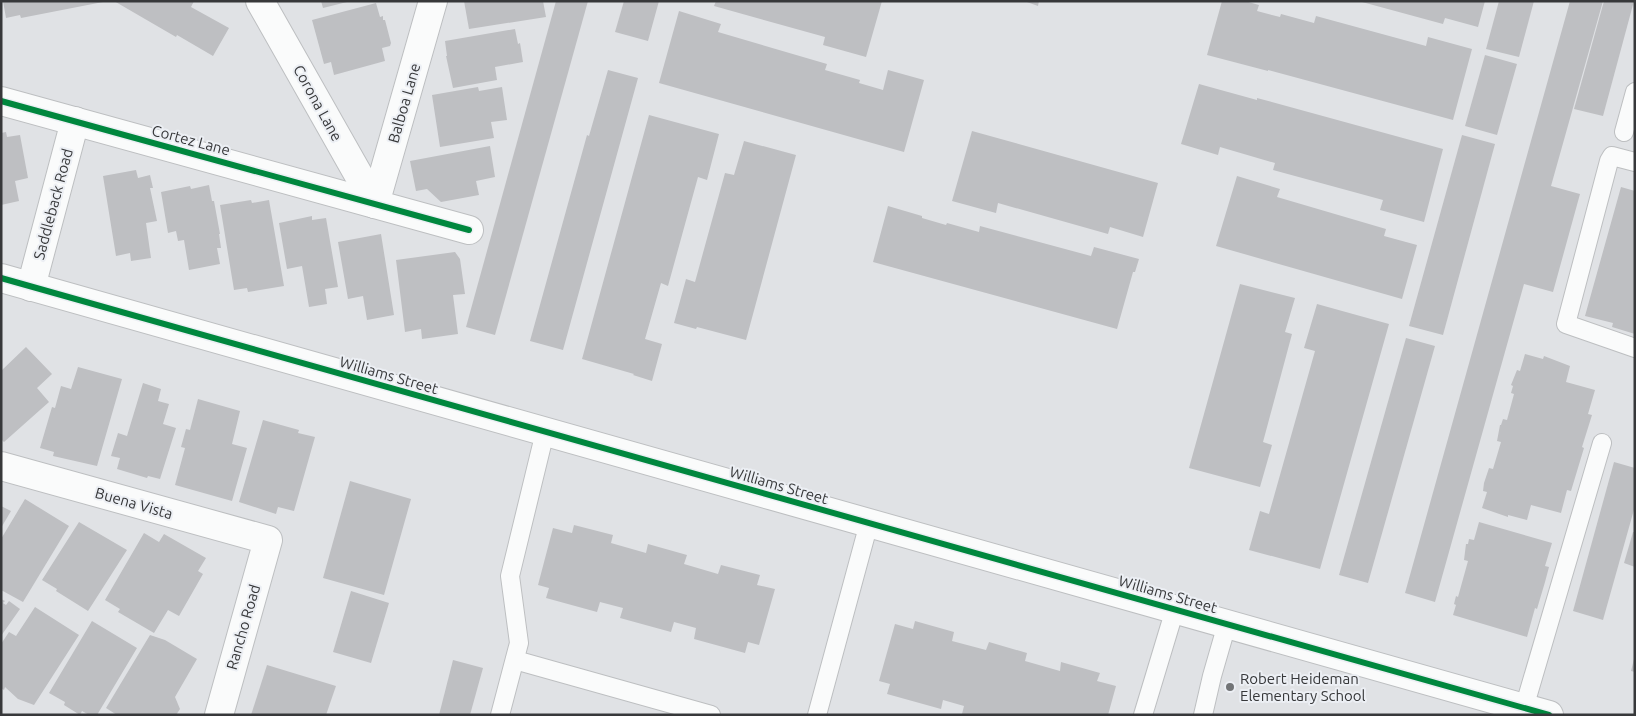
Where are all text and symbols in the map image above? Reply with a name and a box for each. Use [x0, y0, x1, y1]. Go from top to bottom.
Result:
street label: Balboa Lane [385, 61, 423, 145]
street label: Corona Lane [290, 62, 346, 144]
street label: Cortez Lane [150, 121, 232, 159]
street label: Saddleback Road [30, 147, 76, 261]
street label: Williams Street [338, 353, 440, 397]
street label: Williams Street [728, 463, 830, 507]
street label: Buena Vista [93, 484, 175, 522]
street label: Williams Street [1117, 572, 1219, 616]
street label: Rancho Road [223, 582, 263, 672]
place label: Robert Heideman Elementary School [1240, 670, 1366, 704]
marker: Robert Heideman Elementary School [1224, 681, 1236, 693]

